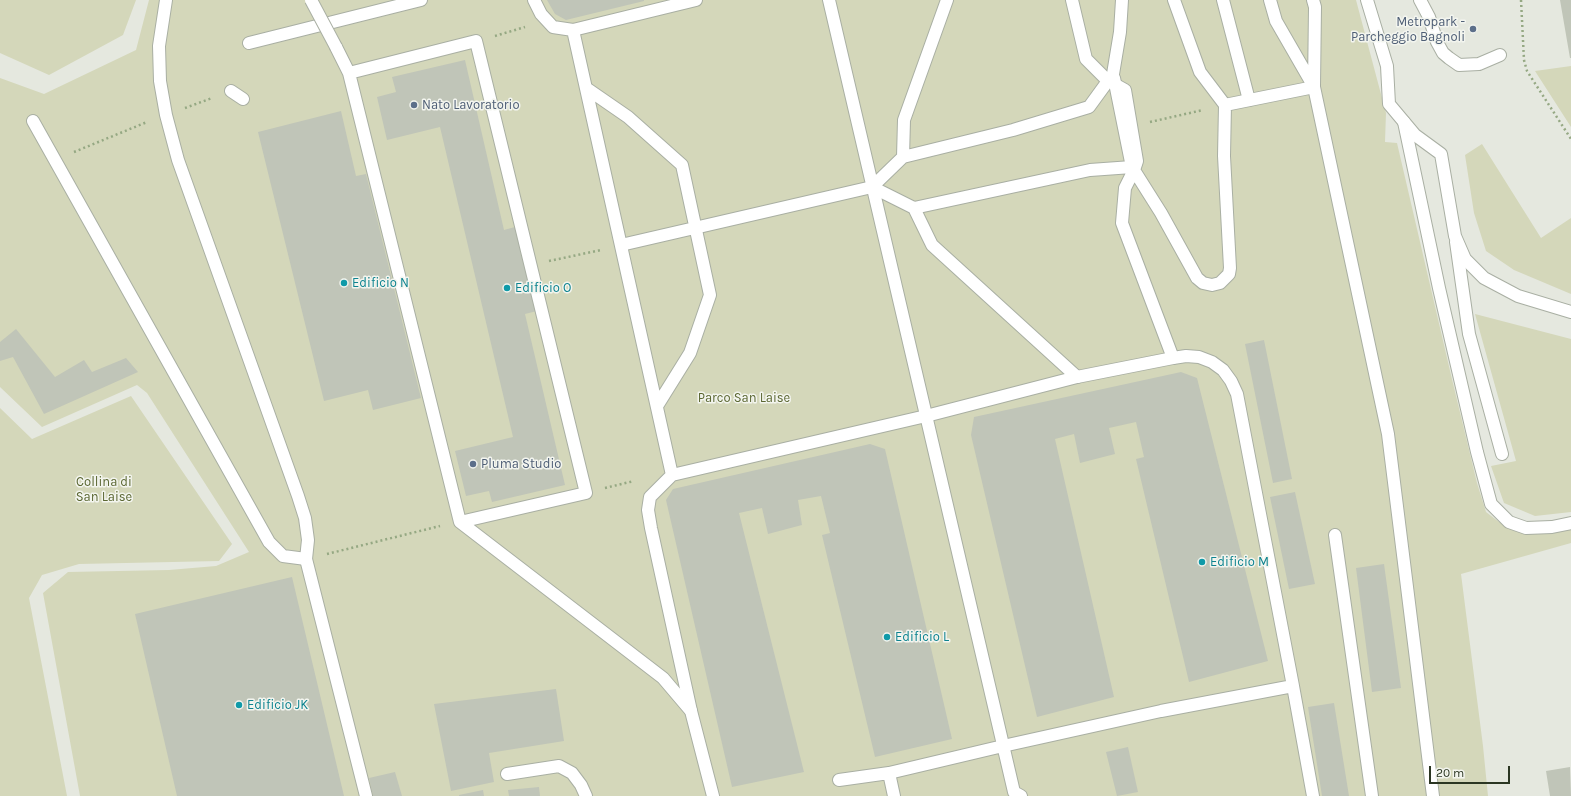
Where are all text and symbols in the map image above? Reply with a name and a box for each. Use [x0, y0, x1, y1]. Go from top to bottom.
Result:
place label: Metropark - Parcheggio Bagnoli [1351, 14, 1465, 45]
marker: Metropark - Parcheggio Bagnoli [1468, 24, 1478, 34]
place label: Nato Lavoratorio [422, 97, 520, 113]
marker: Nato Lavoratorio [409, 100, 419, 110]
place label: Edificio N [352, 275, 409, 291]
marker: Edificio N [339, 278, 349, 288]
place label: Edificio O [515, 280, 571, 296]
marker: Edificio O [502, 283, 512, 293]
park label: Parco San Laise [698, 390, 790, 406]
place label: Pluma Studio [481, 456, 561, 472]
marker: Pluma Studio [468, 459, 478, 469]
park label: Collina di San Laise [76, 474, 132, 505]
place label: Edificio M [1210, 554, 1269, 570]
marker: Edificio M [1197, 557, 1207, 567]
place label: Edificio L [895, 629, 949, 645]
marker: Edificio L [882, 632, 892, 642]
place label: Edificio JK [247, 697, 308, 713]
marker: Edificio JK [234, 700, 244, 710]
scale bar [1431, 758, 1512, 784]
text: 20 m [1436, 766, 1464, 780]

